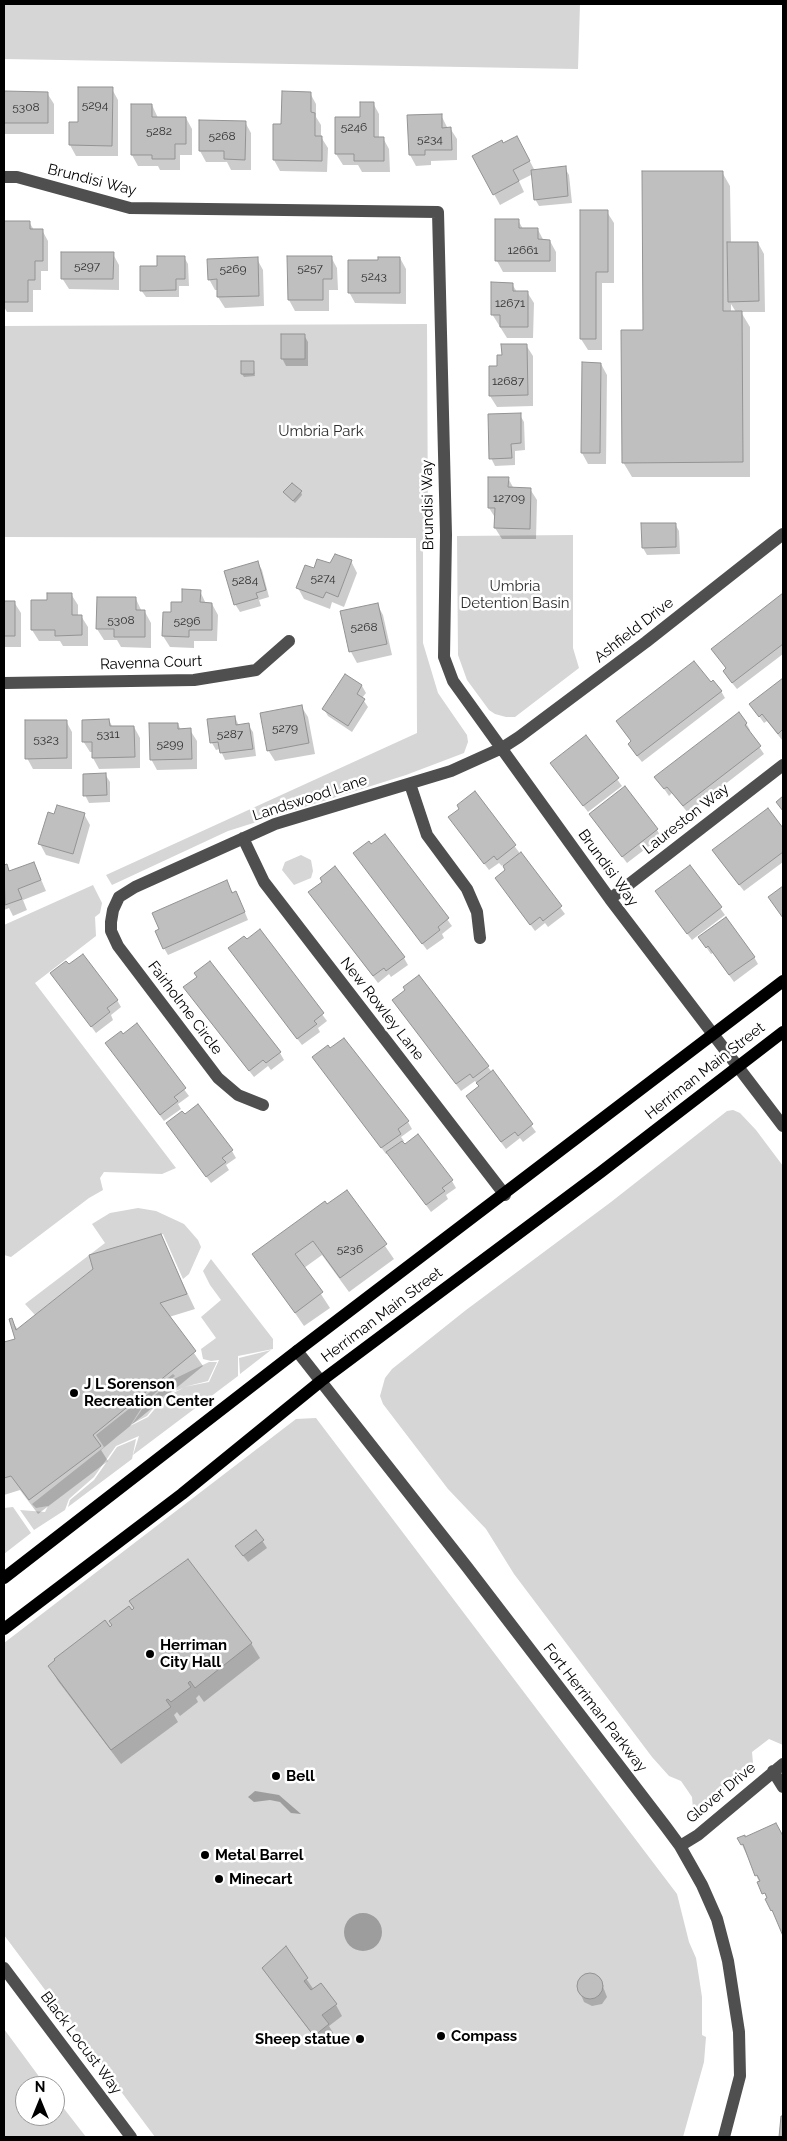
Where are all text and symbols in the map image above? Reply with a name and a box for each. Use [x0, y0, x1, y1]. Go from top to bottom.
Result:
house number: 5294 [82, 98, 108, 112]
house number: 5308 [12, 100, 40, 114]
house number: 5246 [341, 120, 367, 134]
house number: 5282 [146, 124, 172, 138]
house number: 5268 [208, 129, 236, 143]
house number: 5234 [417, 132, 443, 146]
street label: Brundisi Way [46, 160, 138, 200]
house number: 12661 [508, 243, 538, 257]
house number: 5297 [74, 259, 100, 273]
house number: 5257 [297, 261, 323, 275]
house number: 5269 [219, 262, 247, 276]
house number: 5243 [361, 269, 387, 283]
house number: 12671 [495, 296, 525, 310]
house number: 12687 [492, 374, 524, 388]
park label: Umbria Park [278, 422, 364, 440]
street label: Brundisi Way [418, 459, 438, 551]
house number: 12709 [493, 491, 525, 505]
house number: 5274 [310, 571, 336, 585]
house number: 5284 [232, 573, 258, 587]
park label: Umbria Detention Basin [460, 577, 570, 612]
street label: Ashfield Drive [591, 594, 677, 666]
house number: 5308 [107, 613, 135, 627]
house number: 5296 [173, 614, 201, 628]
house number: 5268 [350, 620, 378, 634]
street label: Ravenna Court [100, 652, 202, 674]
house number: 5279 [272, 721, 298, 735]
house number: 5311 [96, 727, 120, 741]
house number: 5287 [217, 727, 243, 741]
house number: 5323 [33, 732, 59, 746]
house number: 5299 [157, 737, 183, 751]
street label: Landswood Lane [250, 771, 370, 825]
street label: Laureston Way [639, 780, 733, 858]
street label: Brundisi Way [574, 826, 642, 910]
street label: New Rowley Lane [336, 954, 428, 1064]
street label: Fairholme Circle [144, 958, 226, 1058]
street label: Herriman Main Street [642, 1019, 768, 1123]
house number: 5236 [337, 1242, 363, 1256]
street label: Herriman Main Street [318, 1264, 446, 1366]
place label: J L Sorenson Recreation Center [84, 1375, 214, 1410]
marker: J L Sorenson Recreation Center [68, 1387, 80, 1399]
place label: Herriman City Hall [160, 1636, 227, 1671]
street label: Fort Herriman Parkway [539, 1640, 651, 1776]
marker: Herriman City Hall [144, 1648, 156, 1660]
street label: Glover Drive [683, 1759, 759, 1827]
place label: Bell [286, 1767, 315, 1785]
marker: Bell [270, 1770, 282, 1782]
place label: Metal Barrel [215, 1846, 304, 1864]
marker: Metal Barrel [199, 1849, 211, 1861]
place label: Minecart [229, 1870, 292, 1888]
marker: Minecart [213, 1873, 225, 1885]
street label: Black Locust Way [37, 1988, 125, 2098]
place label: Compass [451, 2027, 517, 2045]
place label: Sheep statue [255, 2030, 350, 2048]
marker: Compass [435, 2030, 447, 2042]
marker: Sheep statue [354, 2033, 366, 2045]
north arrow [15, 2076, 65, 2126]
text: N [35, 2079, 45, 2095]

